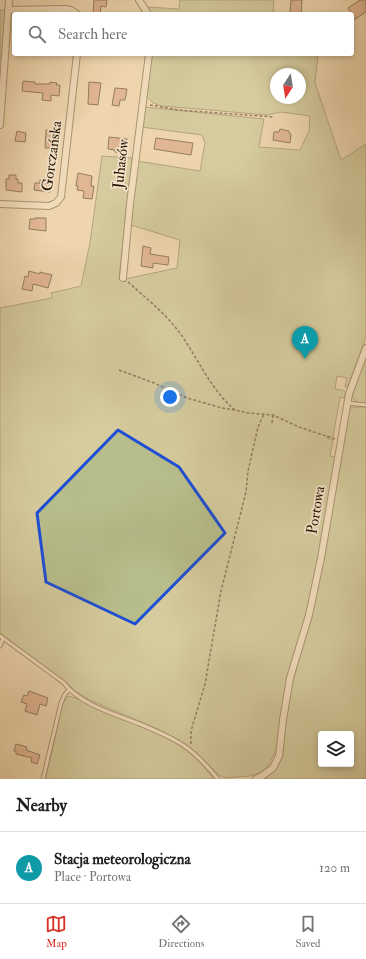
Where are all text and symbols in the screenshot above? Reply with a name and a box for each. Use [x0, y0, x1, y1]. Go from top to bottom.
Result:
search box [12, 12, 354, 56]
icon: search [26, 23, 48, 45]
text: Search here [58, 25, 127, 44]
north arrow [270, 68, 306, 104]
street label: Gorczańska [38, 119, 66, 192]
street label: Juhasów [108, 138, 135, 191]
pin: A [292, 326, 318, 359]
your location [160, 387, 180, 407]
street label: Portowa [302, 484, 330, 536]
map controls [318, 731, 354, 767]
button: layers [318, 731, 354, 767]
text: Nearby [16, 795, 67, 816]
text: Stacja meteorologiczna [54, 850, 191, 869]
text: A [25, 860, 33, 876]
text: 120 m [319, 860, 350, 876]
text: Place · Portowa [54, 869, 131, 885]
tab: Map [45, 913, 67, 950]
tab: Directions [158, 913, 205, 950]
tab: Saved [295, 913, 321, 950]

